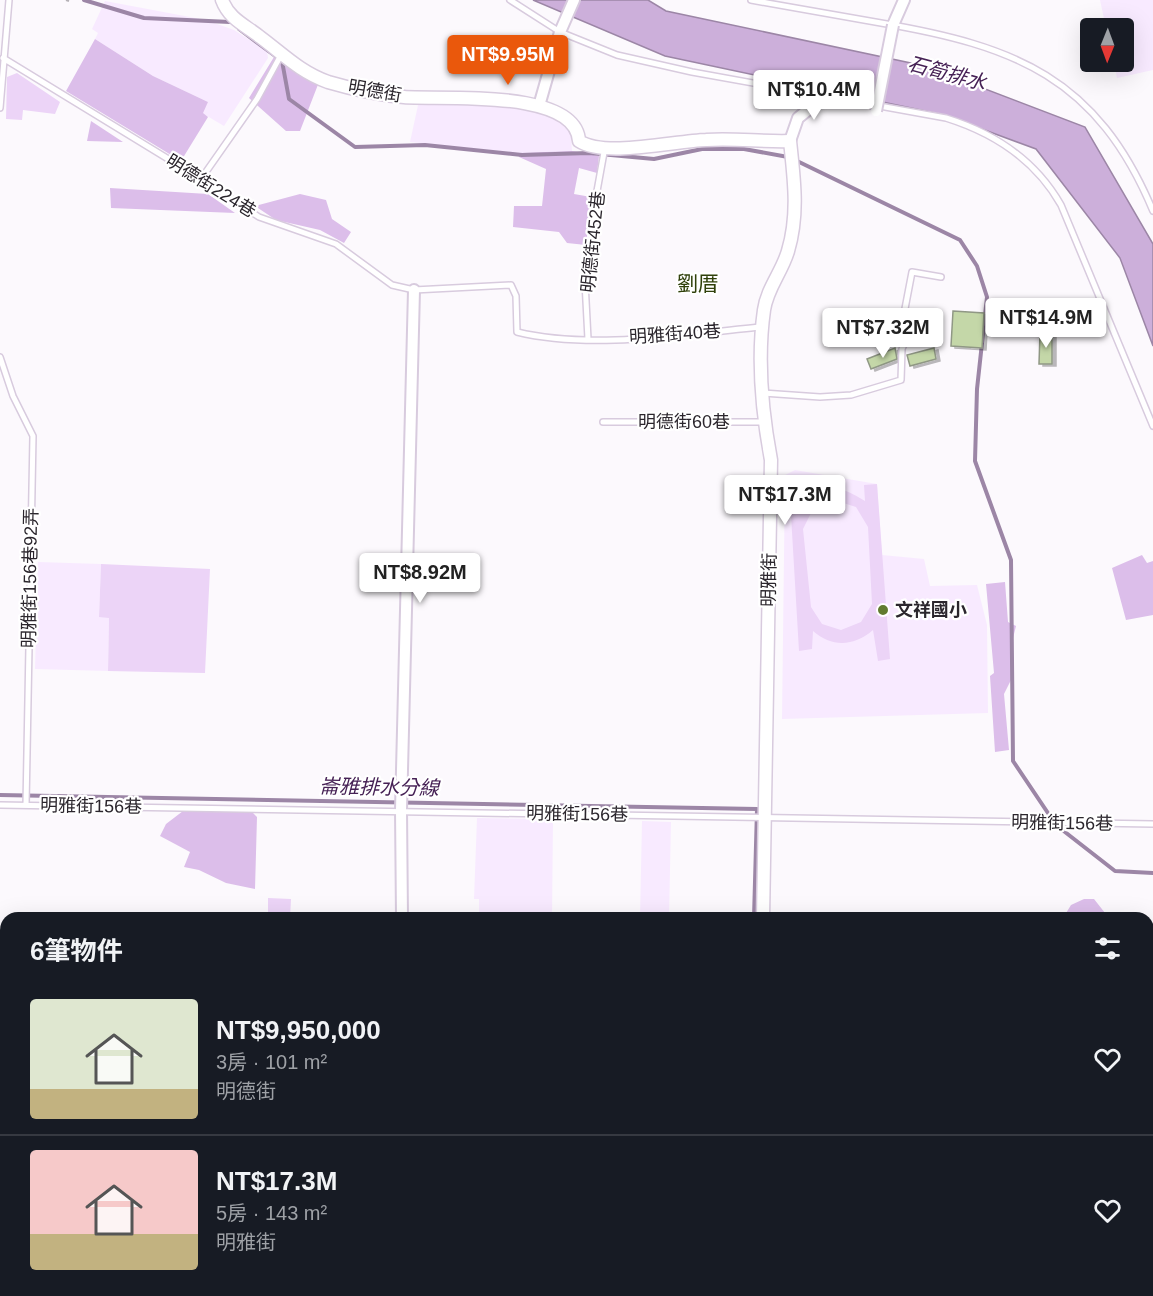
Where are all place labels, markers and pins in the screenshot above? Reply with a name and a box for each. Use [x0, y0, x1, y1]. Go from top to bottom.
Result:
pin: NT$9.95M [446, 35, 570, 86]
pin: NT$10.4M [752, 70, 876, 121]
pin: NT$14.9M [984, 298, 1108, 349]
pin: NT$7.32M [821, 308, 945, 359]
pin: NT$17.3M [723, 475, 847, 526]
pin: NT$8.92M [358, 553, 482, 604]
place label: 文祥國小 [895, 600, 967, 620]
marker: 文祥國小 [876, 603, 890, 617]

